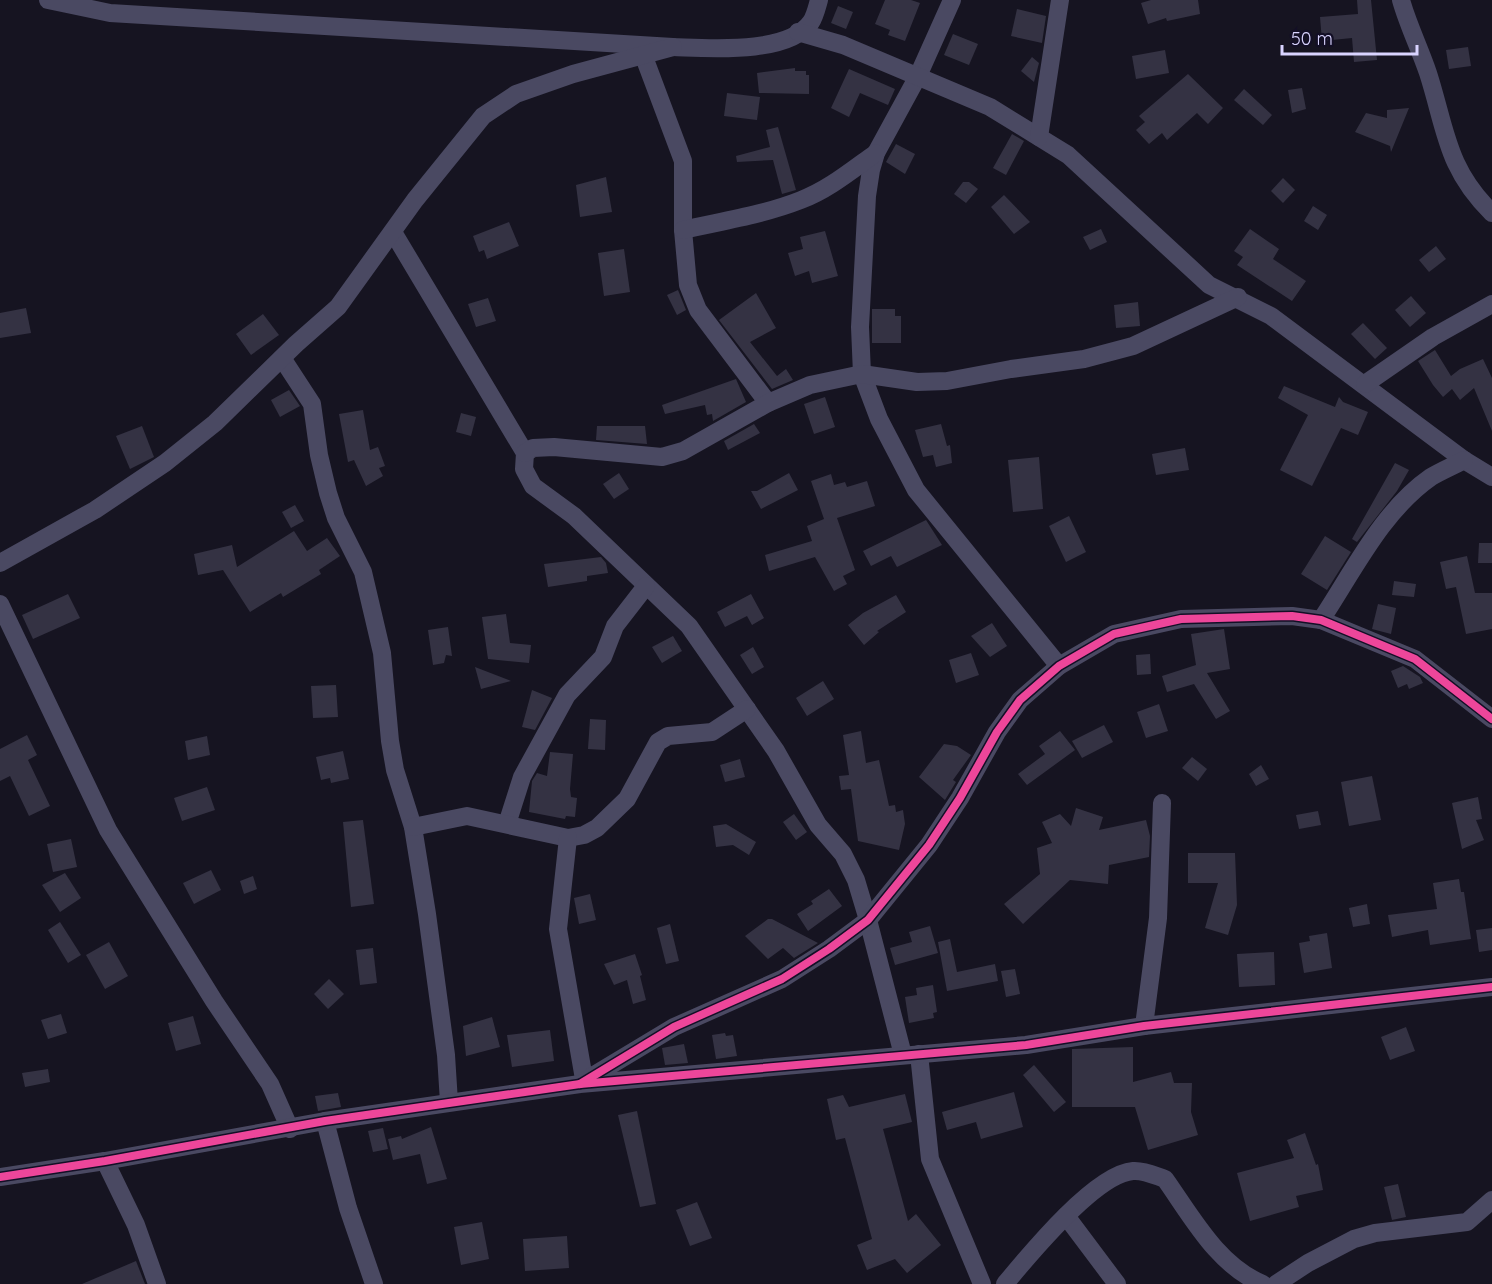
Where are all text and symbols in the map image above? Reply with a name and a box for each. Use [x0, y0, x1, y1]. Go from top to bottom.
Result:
scale bar [1282, 18, 1417, 56]
text: 50 m [1291, 27, 1333, 50]

